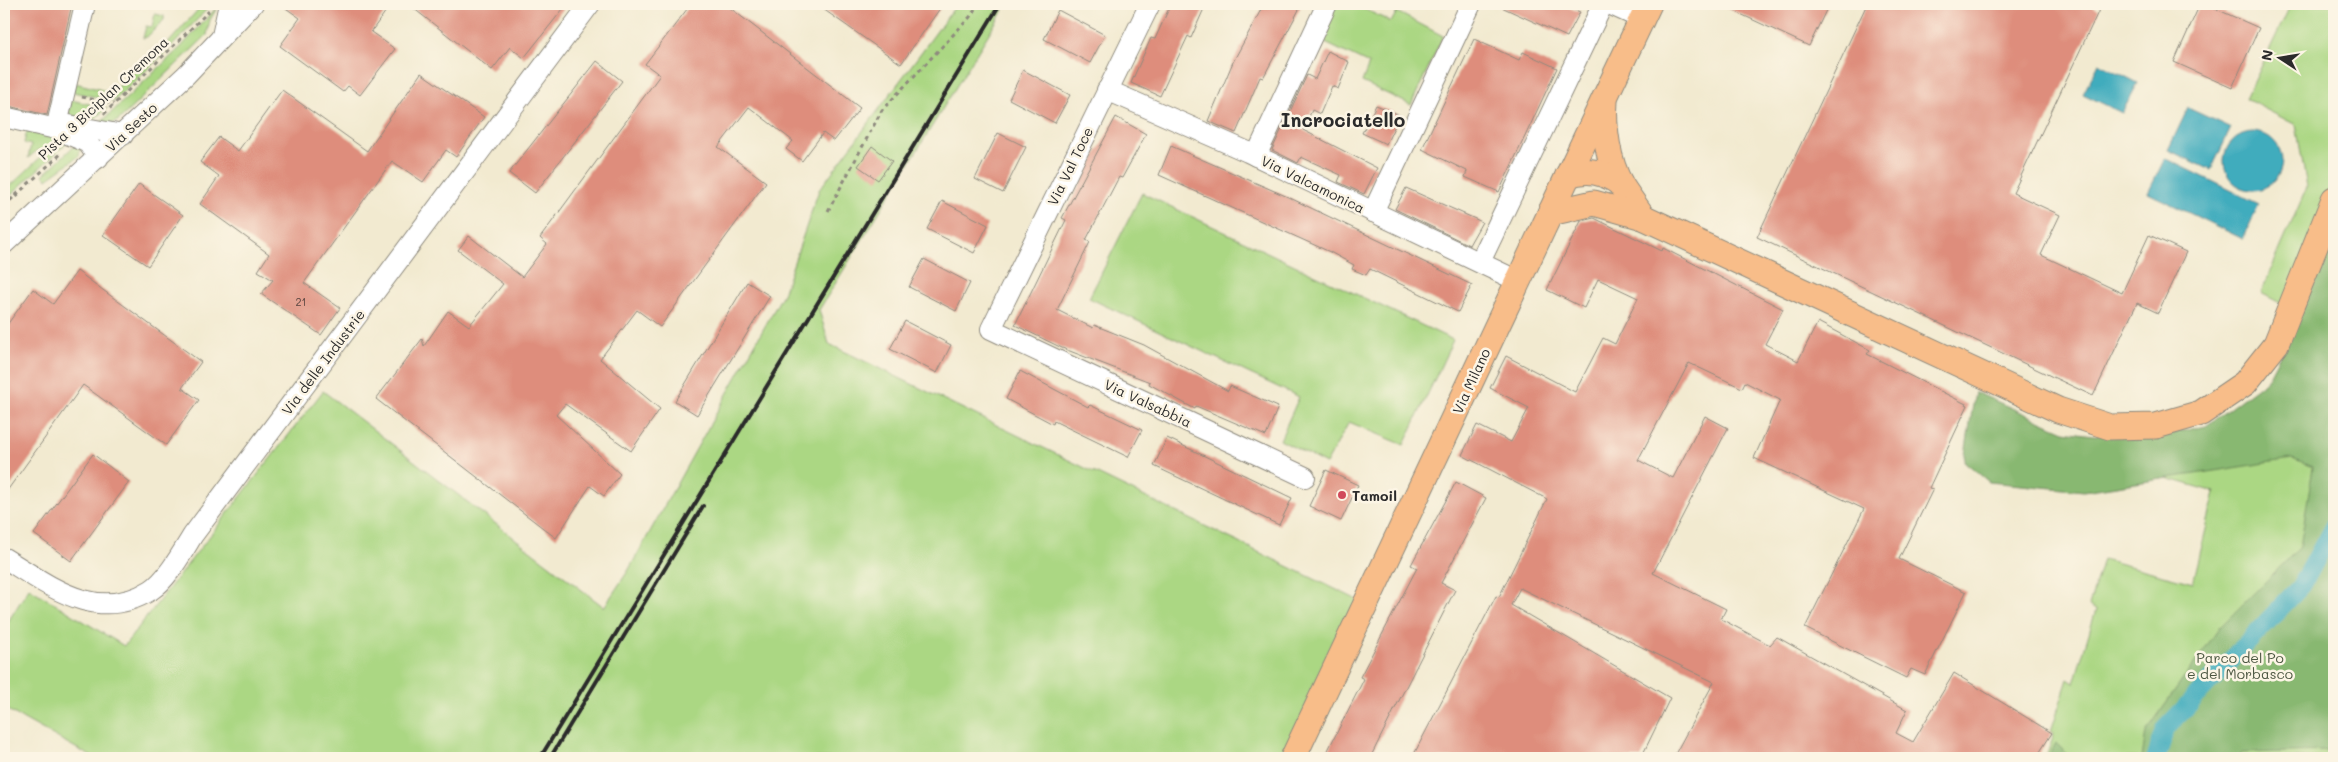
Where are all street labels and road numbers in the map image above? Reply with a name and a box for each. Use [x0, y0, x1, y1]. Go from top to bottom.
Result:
street label: Pista 3 Biciplan Cremona [34, 32, 172, 164]
street label: Via Sesto [101, 98, 161, 156]
street label: Via Val Toce [1043, 124, 1097, 208]
street label: Via Valcamonica [1258, 151, 1368, 217]
street label: Via delle Industrie [277, 305, 369, 419]
street label: Via Milano [1448, 345, 1494, 417]
street label: Via Valsabbia [1101, 375, 1195, 431]

